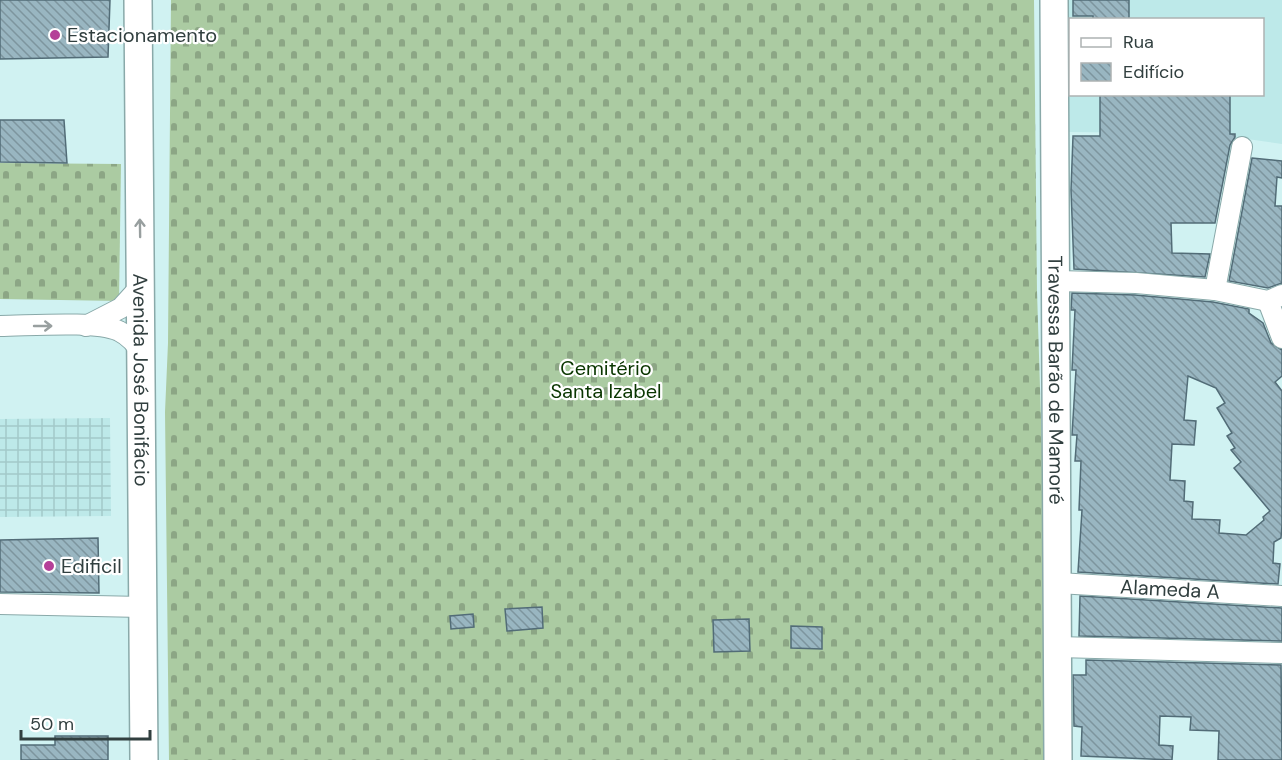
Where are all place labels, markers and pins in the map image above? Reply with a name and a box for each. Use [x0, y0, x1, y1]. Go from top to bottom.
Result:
place label: Estacionamento [67, 22, 217, 48]
marker: Estacionamento [48, 28, 62, 42]
place label: Edificil [61, 553, 122, 579]
marker: Edificil [42, 559, 56, 573]

